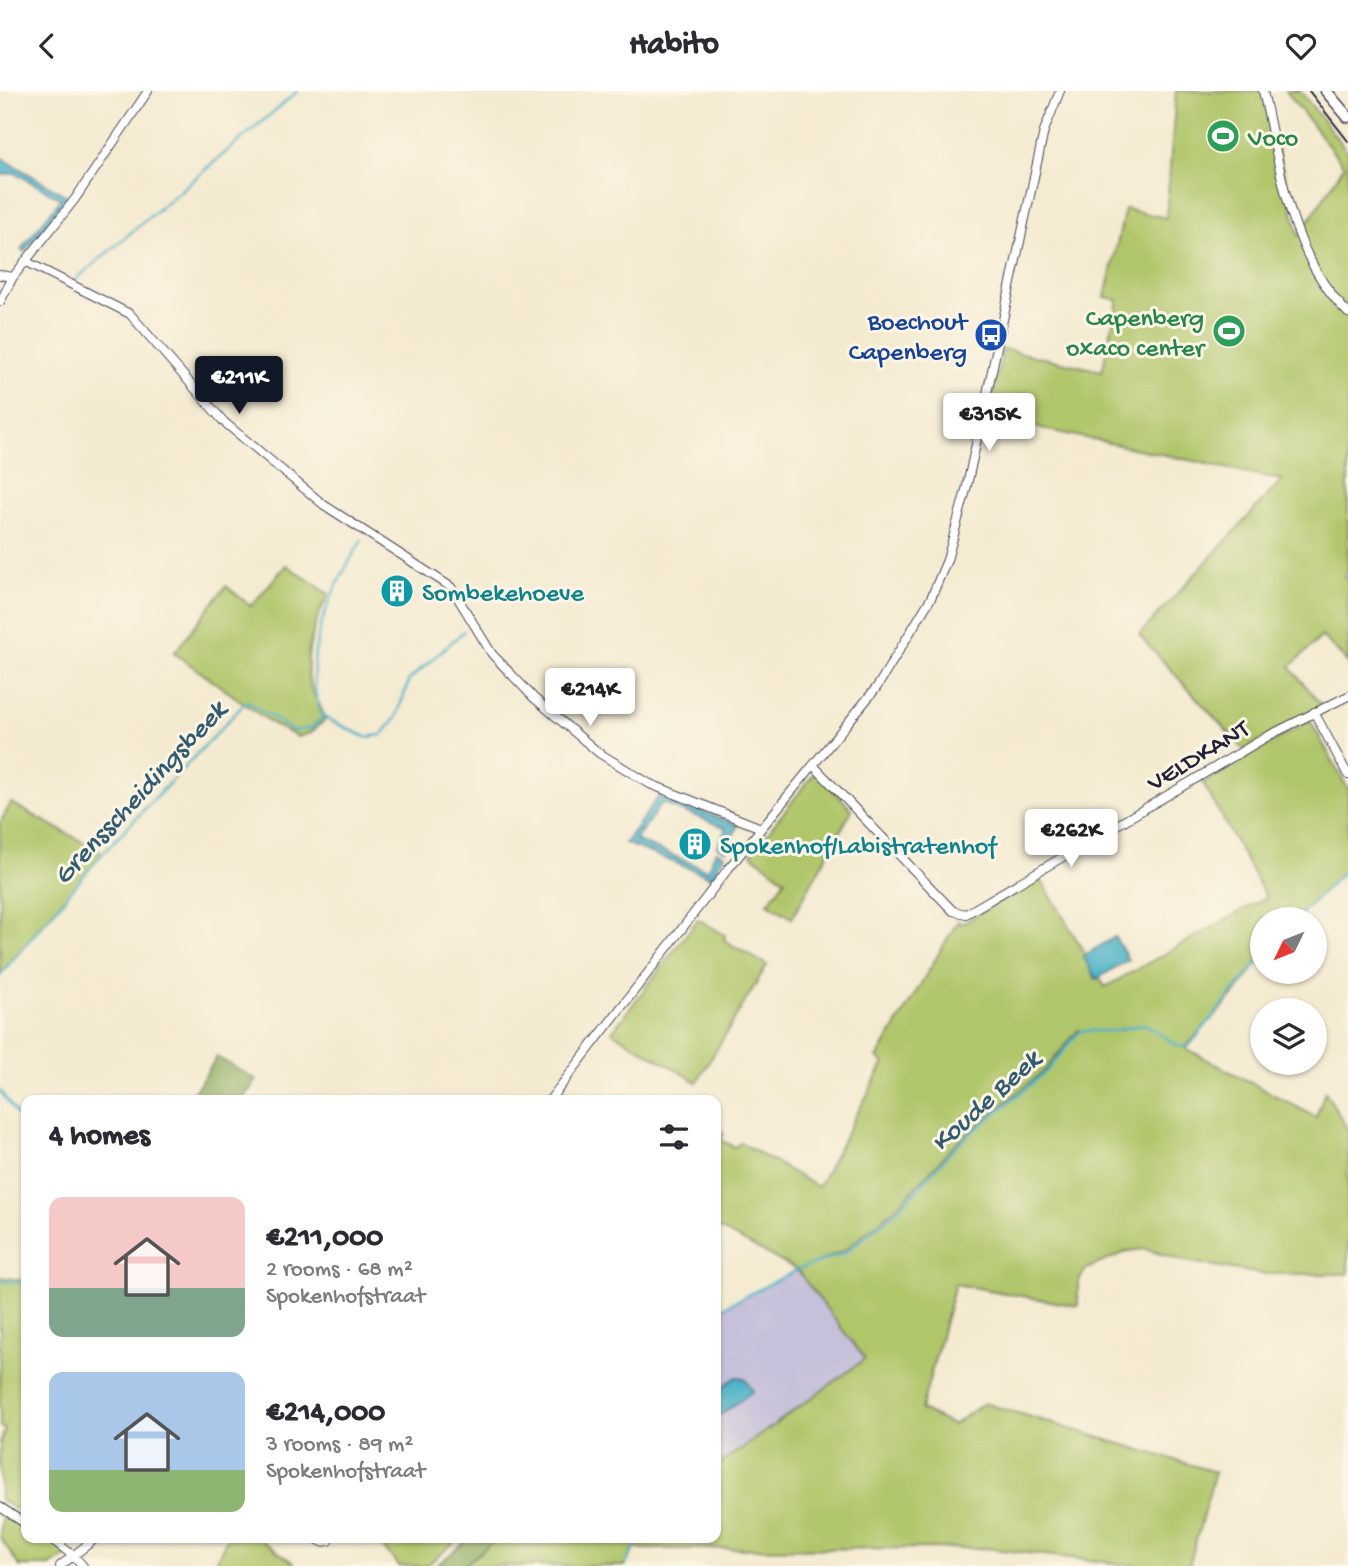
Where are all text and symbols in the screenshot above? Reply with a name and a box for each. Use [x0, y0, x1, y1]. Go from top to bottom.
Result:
icon: back [28, 27, 66, 65]
text: Habito [629, 27, 719, 65]
icon: heart [1282, 27, 1320, 65]
sports icon: Voco [1204, 117, 1242, 155]
place label: Voco [1247, 125, 1298, 156]
place label: Capenberg oxaco center [1066, 305, 1207, 366]
place label: Boechout Capenberg [849, 309, 969, 370]
sports icon: Capenberg oxaco center [1210, 312, 1248, 350]
bus stop icon: Boechout Capenberg [972, 316, 1010, 354]
pin: €211K [190, 357, 288, 416]
text: €211K [211, 365, 267, 392]
pin: €315K [940, 393, 1038, 453]
text: €315K [959, 402, 1019, 429]
building icon: Sombekehoeve [378, 572, 416, 610]
place label: Sombekehoeve [422, 580, 585, 611]
pin: €214K [541, 669, 639, 728]
text: €214K [561, 677, 619, 704]
water label: Grensscheidingsbeek [48, 694, 237, 893]
street label: VELDKANT [1142, 715, 1257, 801]
pin: €262K [1022, 809, 1120, 869]
text: €262K [1041, 818, 1101, 845]
building icon: Spokenhof/Labistratenhof [676, 825, 714, 863]
place label: Spokenhof/Labistratenhof [720, 833, 998, 864]
north arrow [1250, 907, 1326, 983]
map controls [1250, 907, 1327, 1075]
button: layers [1250, 998, 1327, 1075]
water label: Koude Beek [925, 1043, 1051, 1160]
icon: filters [655, 1118, 693, 1156]
text: 4 homes [49, 1120, 150, 1155]
text: €211,000 [266, 1222, 383, 1257]
icon: home [105, 1225, 189, 1309]
text: 2 rooms · 68 m² [266, 1257, 413, 1284]
text: Spokenhofstraat [266, 1284, 425, 1311]
text: €214,000 [266, 1397, 385, 1432]
icon: home [105, 1400, 189, 1484]
text: 3 rooms · 89 m² [266, 1432, 413, 1459]
text: Spokenhofstraat [266, 1459, 425, 1486]

